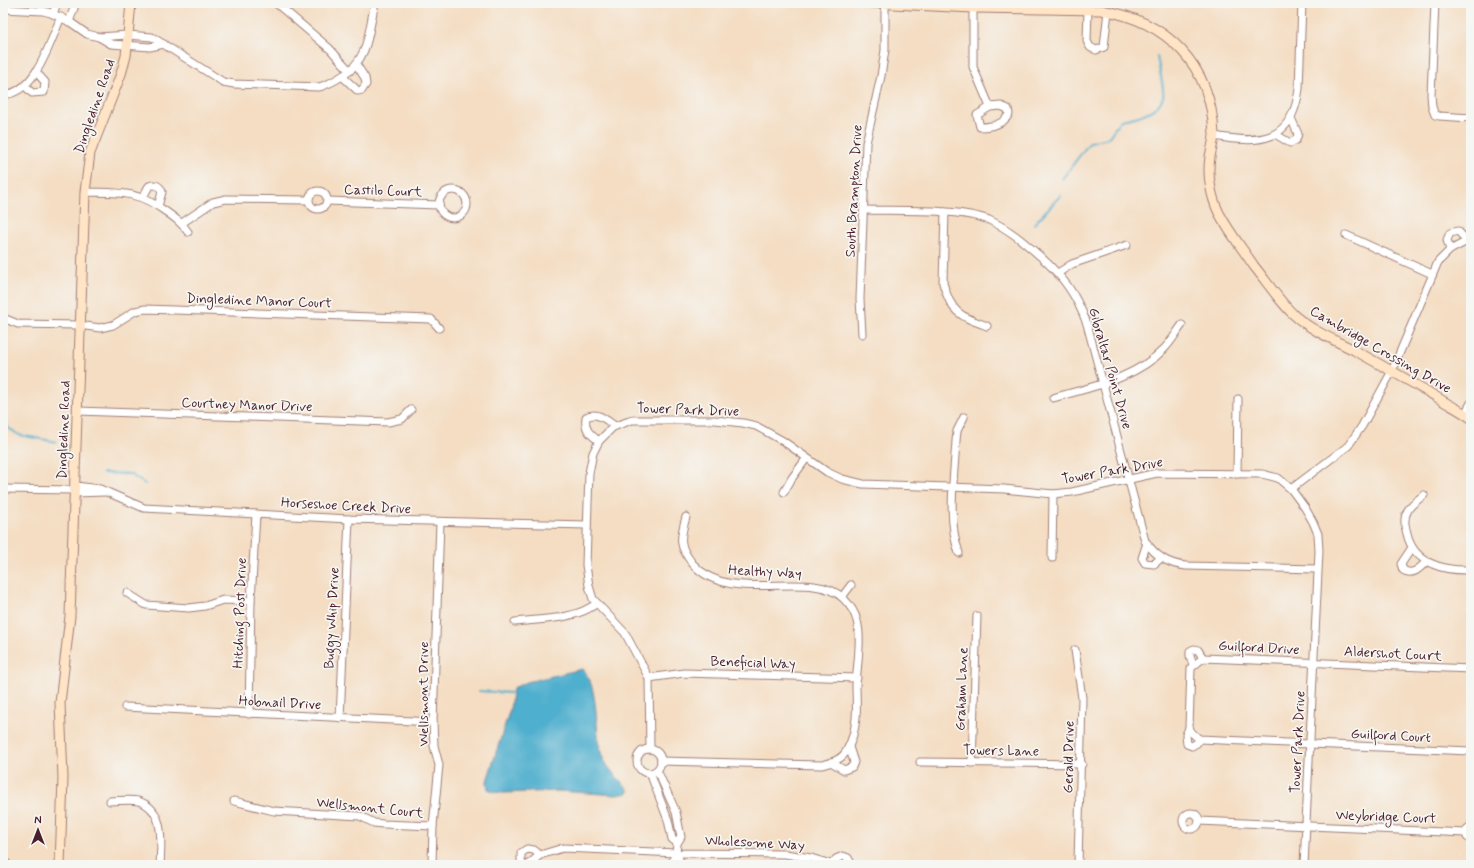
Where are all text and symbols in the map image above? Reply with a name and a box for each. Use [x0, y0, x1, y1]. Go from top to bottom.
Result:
street label: Dingledine Road [70, 57, 121, 156]
street label: South Brampton Drive [842, 124, 866, 258]
street label: Castilo Court [344, 181, 423, 201]
street label: Dingledine Manor Court [186, 289, 332, 314]
street label: Cambridge Crossing Drive [1306, 302, 1455, 399]
street label: Gibraltar Point Drive [1084, 305, 1136, 431]
street label: Dingledine Road [53, 380, 76, 480]
street label: Courtney Manor Drive [181, 394, 313, 416]
street label: Tower Park Drive [636, 399, 740, 421]
street label: Tower Park Drive [1060, 453, 1164, 489]
street label: Horseshoe Creek Drive [280, 494, 411, 518]
street label: Hitching Post Drive [229, 557, 253, 669]
street label: Healthy Way [728, 561, 802, 583]
street label: Buggy Whip Drive [320, 567, 346, 669]
street label: Guilford Drive [1218, 637, 1300, 661]
street label: Wellsmont Drive [415, 642, 433, 746]
street label: Aldershot Court [1344, 642, 1443, 666]
street label: Graham Lane [952, 647, 972, 731]
street label: Beneficial Way [710, 653, 796, 673]
street label: Tower Park Drive [1286, 690, 1310, 794]
street label: Hobnail Drive [238, 692, 322, 714]
street label: Gerald Drive [1059, 720, 1079, 794]
street label: Guilford Court [1350, 725, 1432, 749]
street label: Towers Lane [963, 741, 1039, 761]
street label: Wellsmont Court [315, 793, 425, 823]
street label: Weybridge Court [1335, 806, 1437, 829]
north arrow [18, 810, 58, 850]
text: N [34, 814, 42, 828]
street label: Wholesome Way [705, 831, 805, 855]

